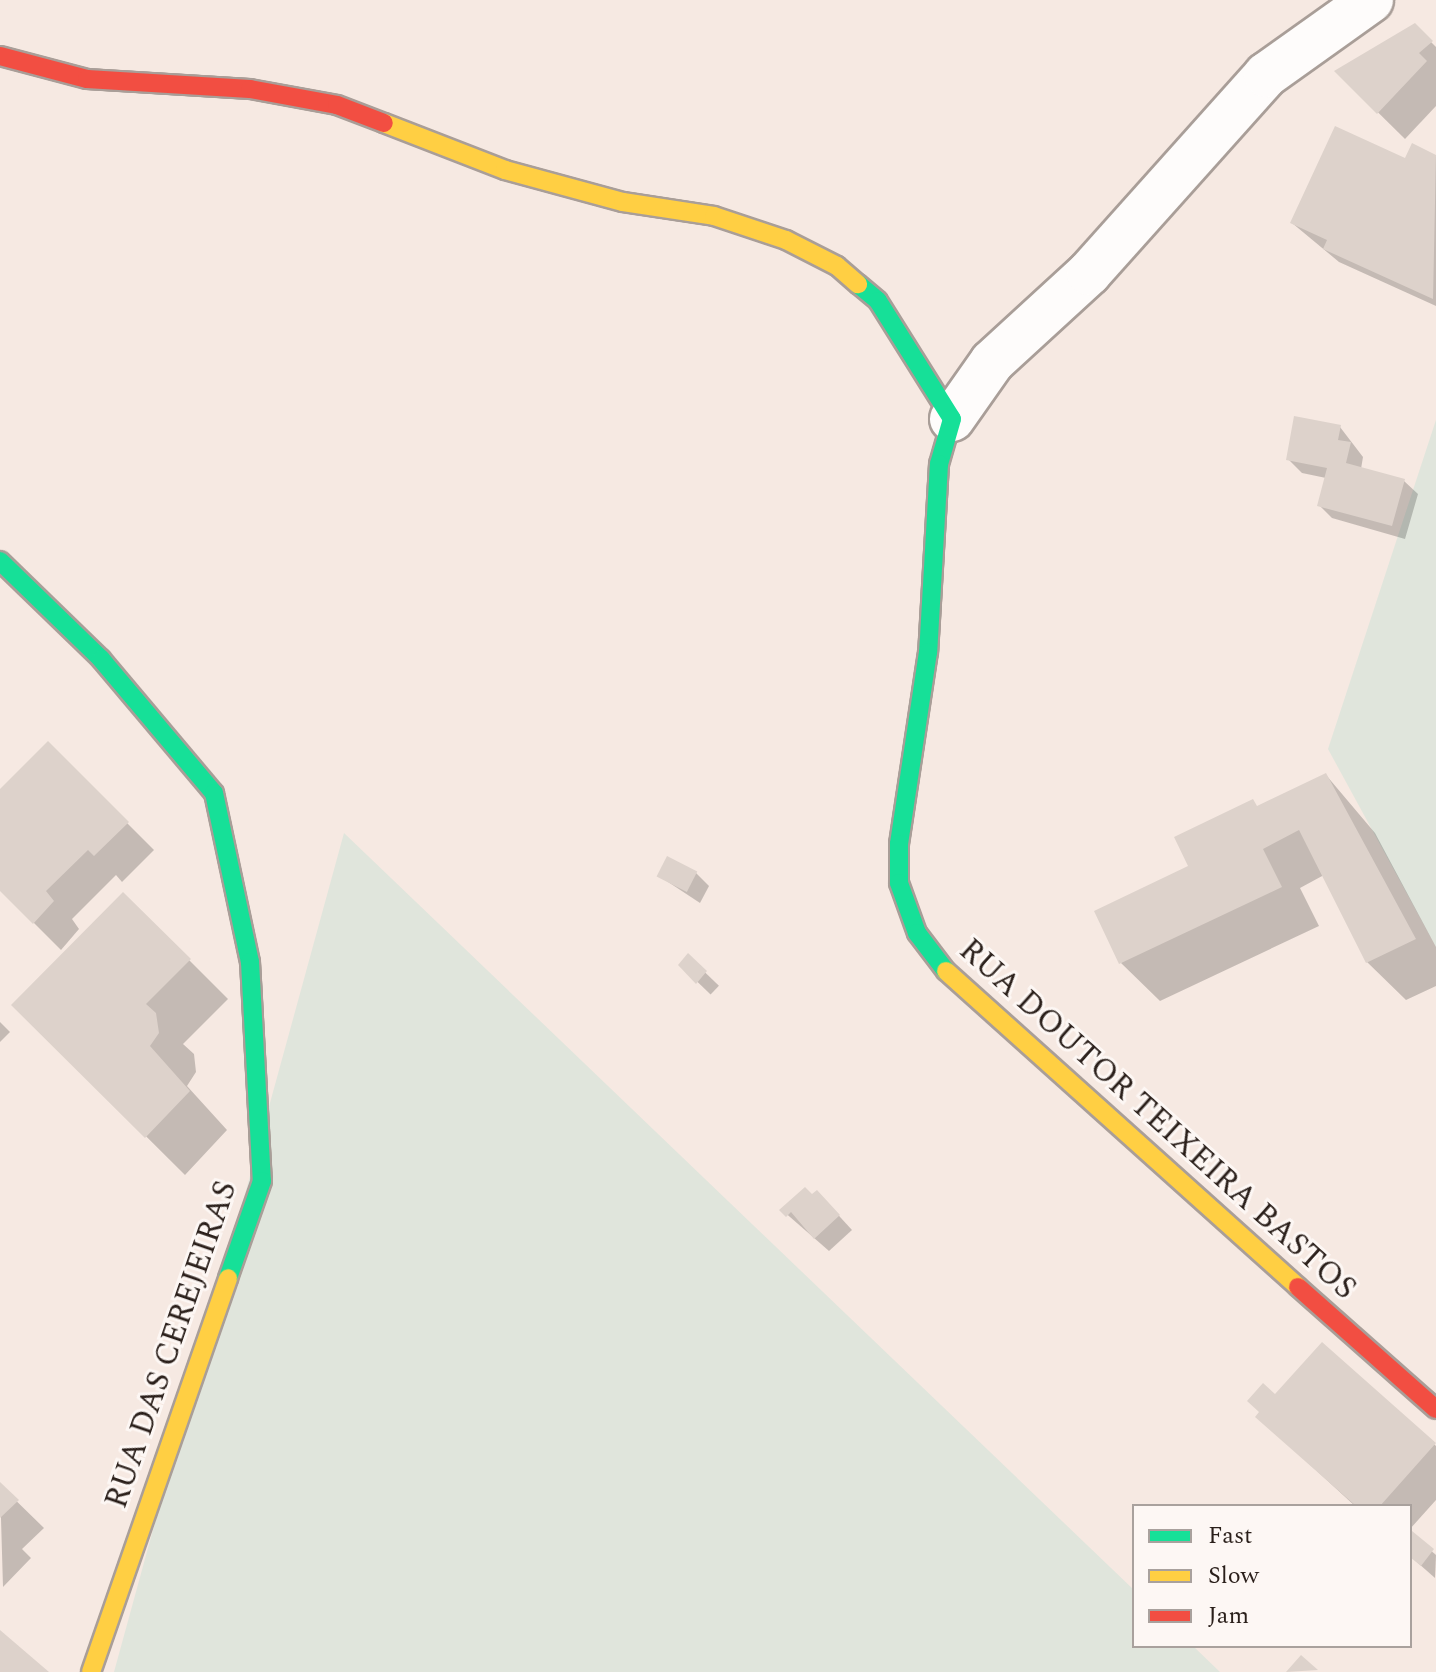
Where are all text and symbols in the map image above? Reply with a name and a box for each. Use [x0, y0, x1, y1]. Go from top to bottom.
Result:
street label: RUA DOUTOR TEIXEIRA BASTOS [951, 931, 1363, 1309]
street label: RUA DAS CEREJEIRAS [98, 1176, 246, 1514]
legend [1132, 1504, 1412, 1648]
text: Fast [1208, 1518, 1253, 1554]
text: Slow [1208, 1558, 1259, 1594]
text: Jam [1208, 1598, 1249, 1634]

